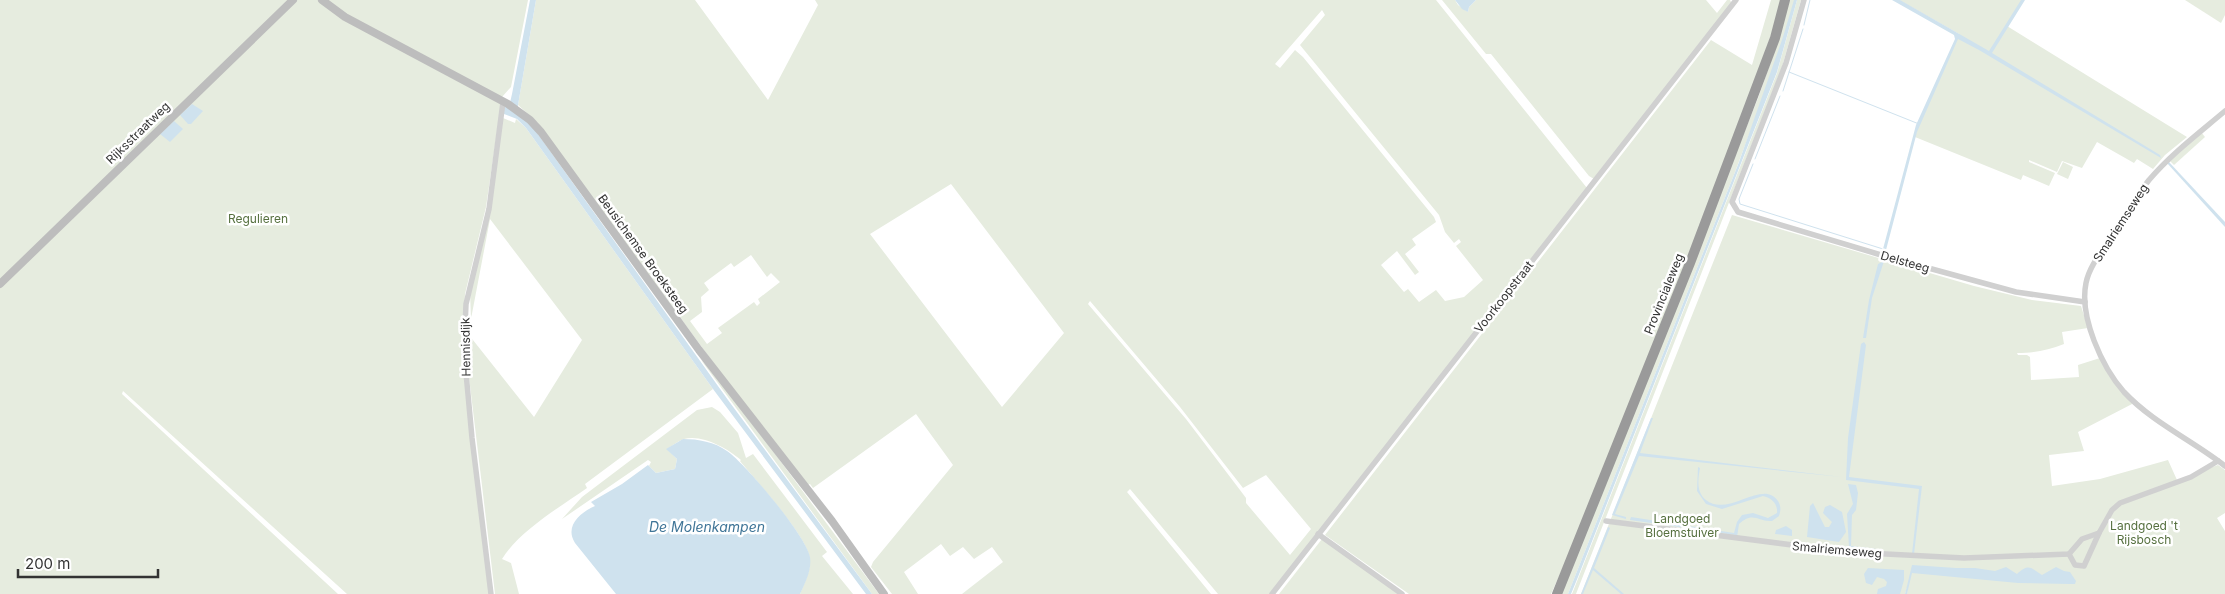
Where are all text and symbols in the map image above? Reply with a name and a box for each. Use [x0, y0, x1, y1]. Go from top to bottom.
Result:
street label: Rijksstraatweg [103, 98, 173, 167]
street label: Smalriemseweg [2090, 181, 2151, 265]
street label: Beusichemse Broeksteeg [595, 191, 692, 316]
park label: Regulieren [228, 211, 288, 226]
street label: Delsteeg [1879, 247, 1931, 276]
street label: Provincialeweg [1641, 251, 1687, 336]
street label: Voorkoopstraat [1471, 258, 1536, 336]
street label: Hennisdijk [457, 317, 474, 377]
park label: Landgoed Bloemstuiver [1645, 511, 1719, 540]
water label: De Molenkampen [649, 518, 765, 535]
park label: Landgoed 't Rijsbosch [2110, 518, 2178, 547]
street label: Smalriemseweg [1792, 538, 1883, 561]
scale bar [18, 546, 158, 578]
text: 200 m [25, 554, 70, 573]

